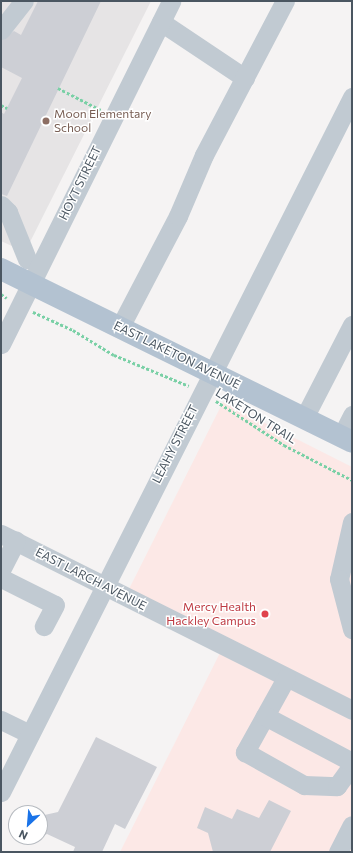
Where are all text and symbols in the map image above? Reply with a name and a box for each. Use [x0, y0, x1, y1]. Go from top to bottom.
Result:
place label: Moon Elementary School [54, 107, 151, 135]
marker: Moon Elementary School [41, 116, 51, 126]
street label: HOYT STREET [56, 144, 104, 222]
street label: EAST LAKETON AVENUE [111, 318, 243, 392]
street label: LAKETON TRAIL [213, 385, 299, 447]
street label: LEAHY STREET [149, 402, 201, 486]
street label: EAST LARCH AVENUE [33, 545, 149, 613]
place label: Mercy Health Hackley Campus [166, 600, 256, 628]
marker: Mercy Health Hackley Campus [259, 608, 271, 620]
north arrow [8, 805, 48, 845]
text: N [16, 828, 30, 843]

